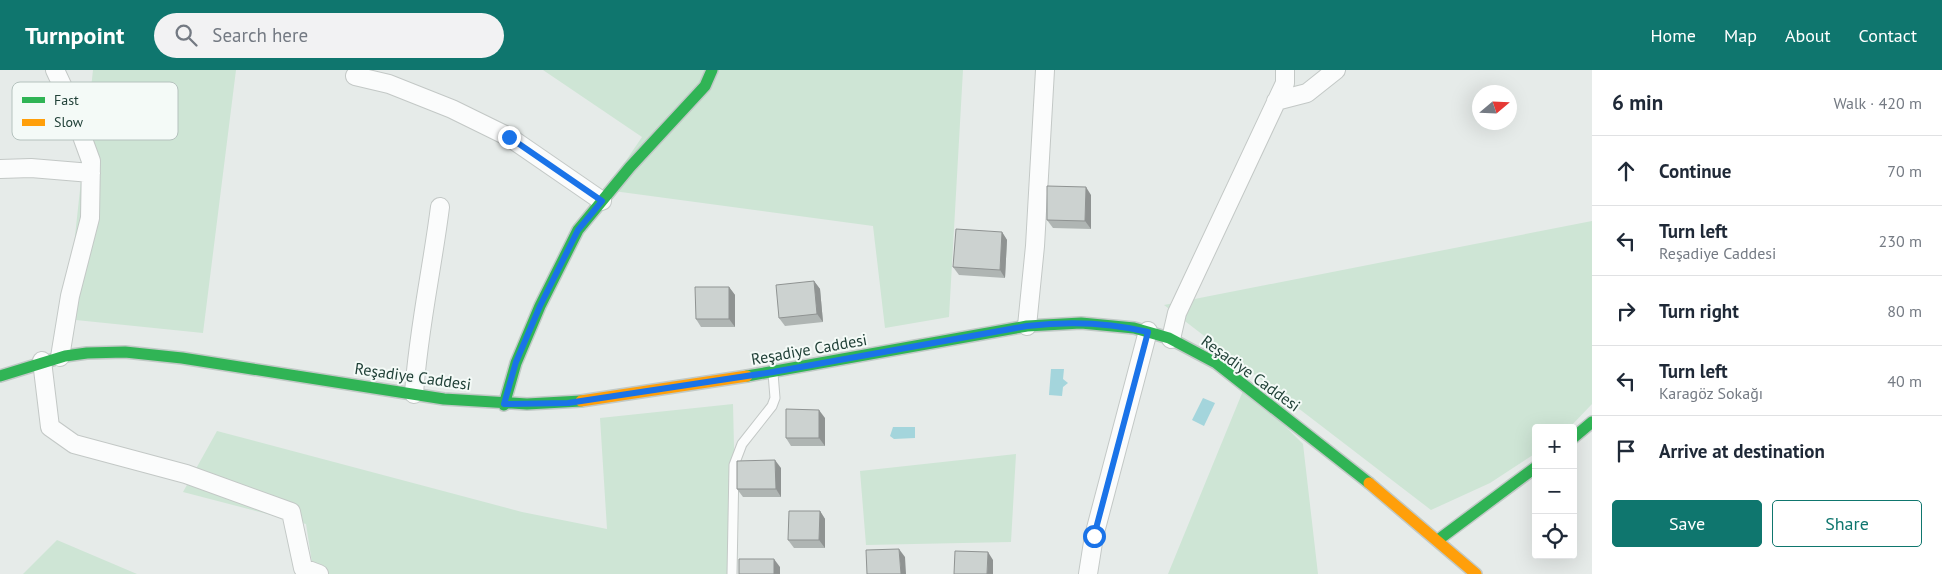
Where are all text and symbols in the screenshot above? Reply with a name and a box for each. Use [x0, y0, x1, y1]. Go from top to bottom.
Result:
search box [154, 13, 504, 58]
text: Turnpoint [25, 20, 124, 51]
icon: search [172, 21, 200, 49]
text: Search here [212, 23, 308, 47]
text: Home [1650, 24, 1696, 47]
text: Map [1724, 24, 1757, 47]
text: About [1785, 24, 1831, 47]
text: Contact [1859, 24, 1917, 47]
legend [12, 82, 178, 140]
north arrow [1472, 85, 1517, 130]
text: 6 min [1612, 89, 1663, 116]
text: Fast [54, 91, 79, 109]
text: Walk · 420 m [1833, 93, 1922, 113]
text: Slow [54, 113, 84, 131]
route end [498, 126, 521, 149]
icon: ahead [1612, 157, 1640, 185]
text: Continue [1659, 159, 1731, 183]
text: 70 m [1887, 161, 1922, 181]
text: Turn left [1659, 219, 1728, 243]
icon: left [1612, 227, 1640, 255]
text: 230 m [1879, 231, 1922, 251]
text: Reşadiye Caddesi [1659, 243, 1776, 263]
icon: right [1612, 297, 1640, 325]
text: Turn right [1659, 299, 1739, 323]
text: 80 m [1887, 301, 1922, 321]
street label: Reşadiye Caddesi [750, 329, 868, 369]
street label: Reşadiye Caddesi [1198, 330, 1304, 416]
street label: Reşadiye Caddesi [354, 358, 472, 394]
text: Turn left [1659, 359, 1728, 383]
icon: left [1612, 367, 1640, 395]
text: 40 m [1887, 371, 1922, 391]
text: Karagöz Sokağı [1659, 383, 1763, 403]
map controls [1532, 424, 1577, 559]
button: + [1532, 424, 1577, 469]
icon: arrive [1612, 437, 1640, 465]
text: Arrive at destination [1659, 439, 1825, 463]
button: − [1532, 469, 1577, 514]
button: Save [1612, 500, 1762, 547]
button: Share [1772, 500, 1922, 547]
button: locate [1532, 514, 1577, 559]
route start [1083, 525, 1106, 548]

